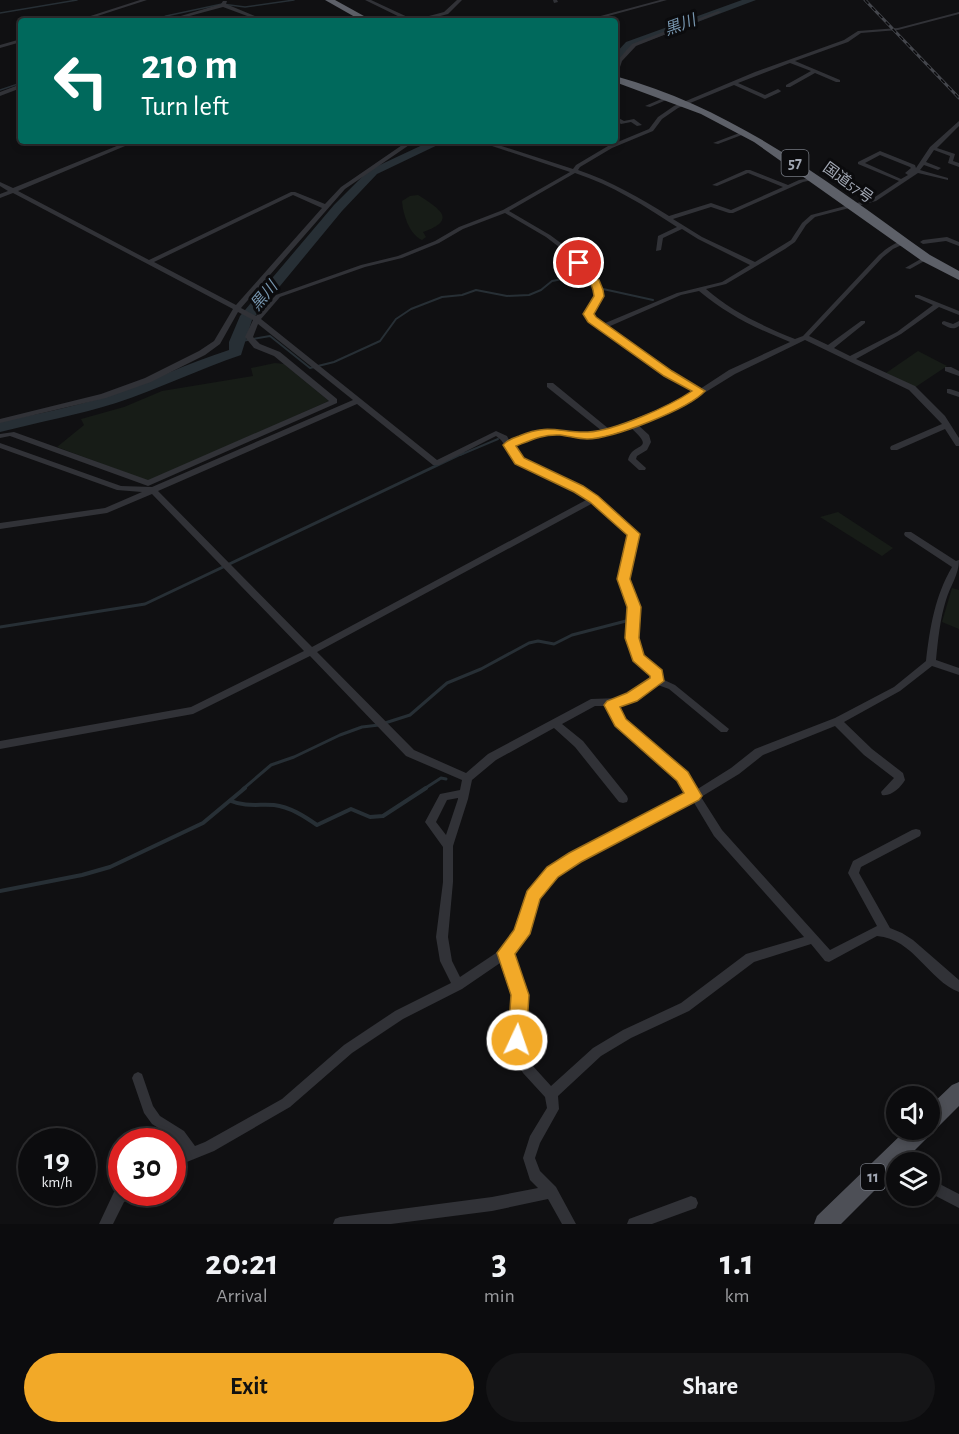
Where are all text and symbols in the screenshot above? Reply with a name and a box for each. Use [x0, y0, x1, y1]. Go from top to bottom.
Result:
water label: 黒川 [662, 11, 700, 38]
icon: left [42, 42, 120, 120]
text: 210 m [141, 44, 238, 86]
text: Turn left [141, 93, 229, 120]
road number: 57 [782, 150, 808, 176]
street label: 国道57号 [820, 159, 876, 206]
pin [553, 237, 604, 288]
icon: arrive [562, 246, 595, 279]
water label: 黒川 [248, 277, 282, 313]
position arrow [485, 1008, 549, 1072]
map controls [886, 1086, 940, 1206]
button: sound [886, 1086, 940, 1140]
speed limit sign: 30 [108, 1128, 186, 1206]
text: 19 [44, 1145, 70, 1175]
button: layers [886, 1152, 940, 1206]
road number: 11 [861, 1164, 885, 1190]
text: km/h [42, 1175, 72, 1190]
text: 20:21 [205, 1245, 279, 1281]
text: 3 [492, 1245, 507, 1281]
text: 1.1 [720, 1245, 754, 1281]
text: Arrival [216, 1286, 268, 1306]
text: min [484, 1286, 515, 1306]
text: km [724, 1286, 750, 1306]
button: Exit [24, 1353, 474, 1422]
button: Share [486, 1353, 935, 1422]

